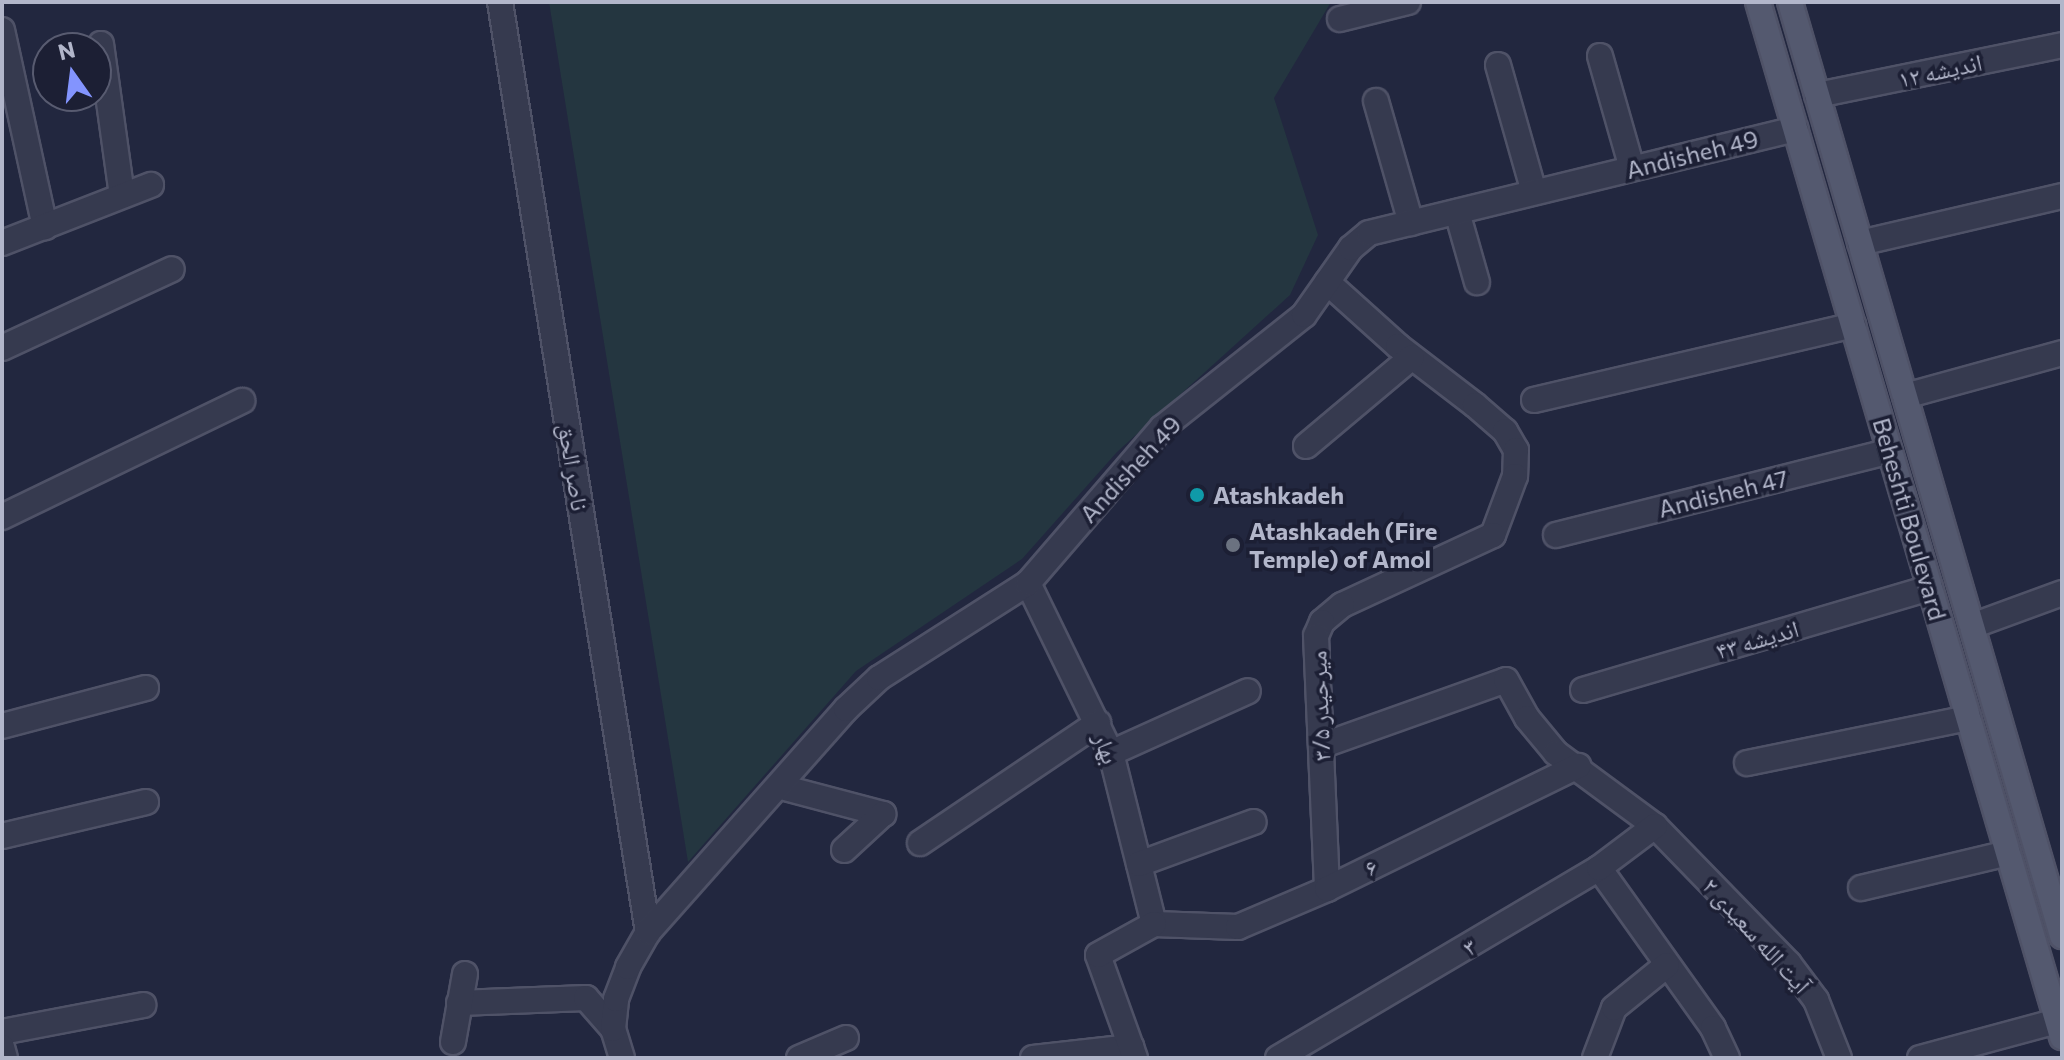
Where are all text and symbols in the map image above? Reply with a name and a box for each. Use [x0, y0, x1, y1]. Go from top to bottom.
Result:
north arrow [32, 32, 112, 112]
text: N [55, 35, 78, 65]
street label: اندیشه ۱۲ [1896, 47, 1984, 93]
street label: Andisheh 49 [1623, 124, 1761, 184]
street label: Andisheh 49 [1073, 410, 1187, 528]
street label: Beheshti Boulevard [1867, 414, 1953, 624]
street label: ناصر الحق [553, 421, 595, 513]
street label: Andisheh 47 [1655, 463, 1791, 523]
place label: Atashkadeh [1213, 481, 1344, 509]
marker: Atashkadeh [1188, 486, 1206, 504]
place label: Atashkadeh (Fire Temple) of Amol [1249, 517, 1437, 573]
marker: Atashkadeh (Fire Temple) of Amol [1224, 536, 1242, 554]
street label: اندیشه ۴۳ [1712, 613, 1802, 665]
street label: میرحیدر ۳/۵ [1303, 650, 1335, 762]
street label: بهار [1088, 728, 1126, 768]
street label: ۶ [1360, 852, 1382, 882]
street label: آیت الله سعیدی ۲ [1697, 871, 1817, 999]
street label: ۳ [1457, 931, 1481, 961]

